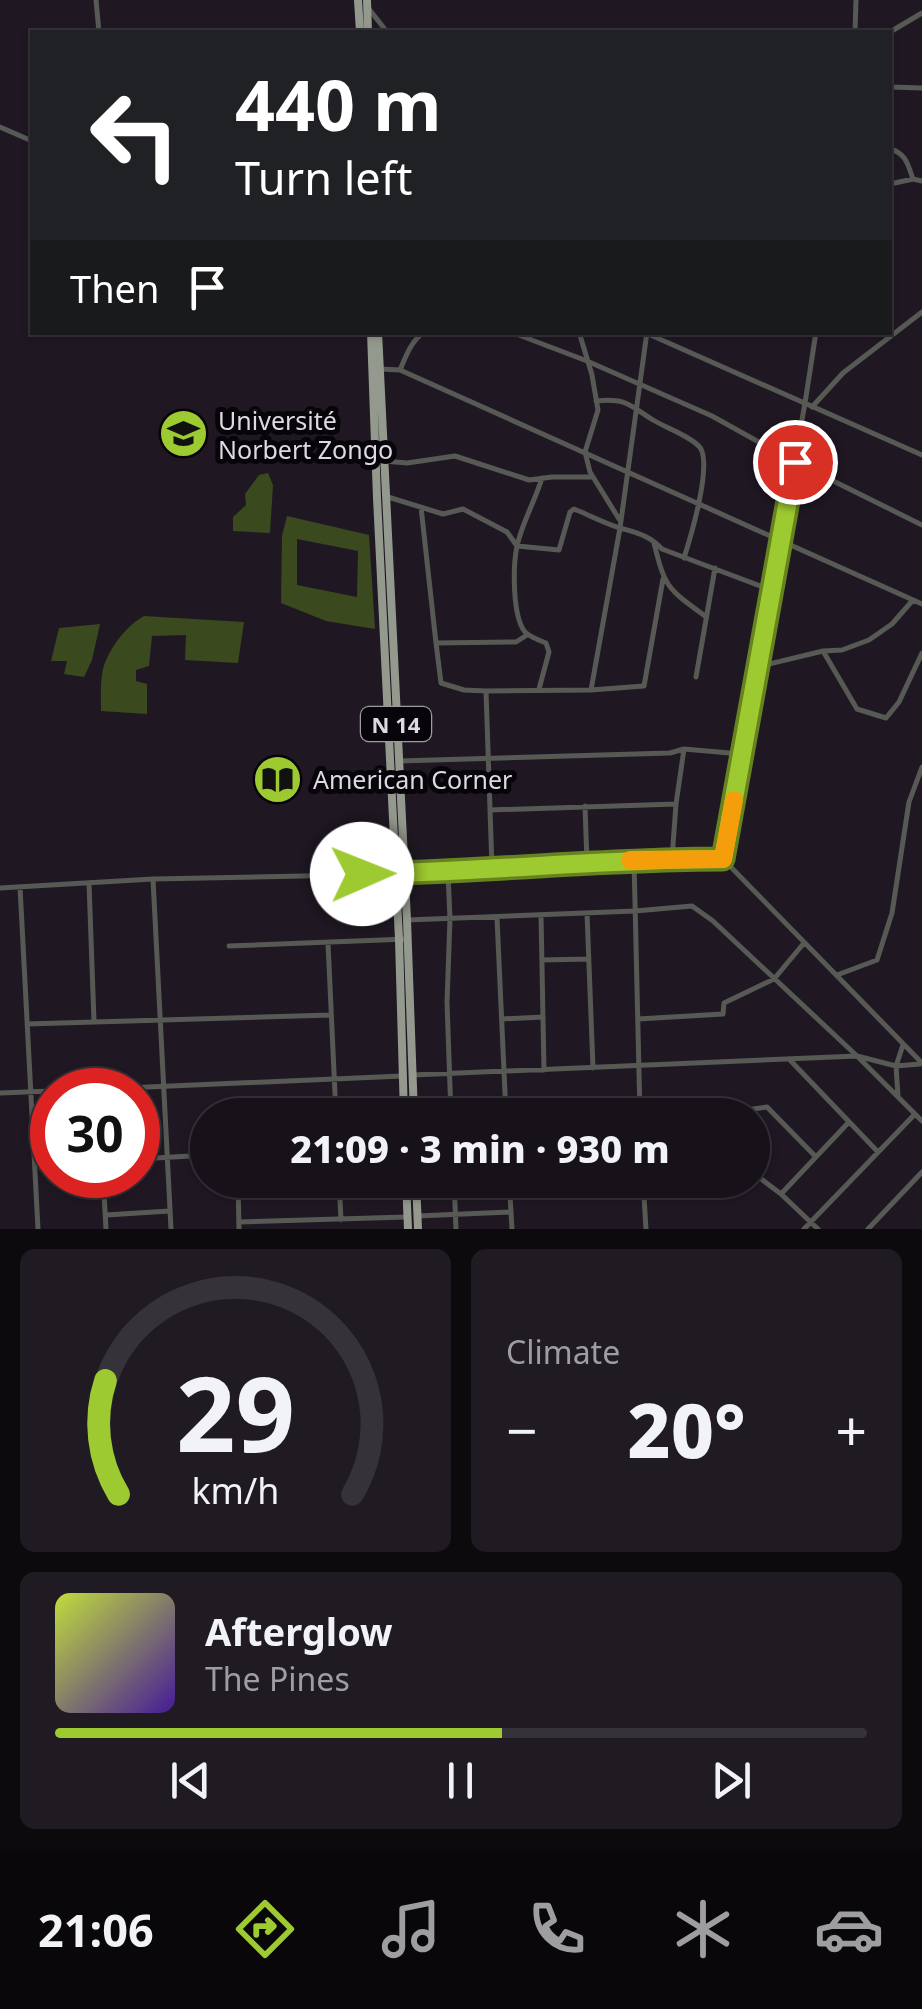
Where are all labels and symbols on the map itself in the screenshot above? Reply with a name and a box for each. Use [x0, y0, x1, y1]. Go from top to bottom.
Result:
place label: Université Norbert Zongo [218, 403, 393, 466]
school or university icon: Université Norbert Zongo [157, 408, 209, 460]
pin [753, 420, 838, 505]
road number: N 14 [361, 707, 431, 741]
library icon: American Corner [252, 753, 304, 805]
place label: American Corner [313, 762, 512, 796]
position arrow [310, 822, 414, 926]
speed limit sign: 30 [30, 1068, 160, 1198]

